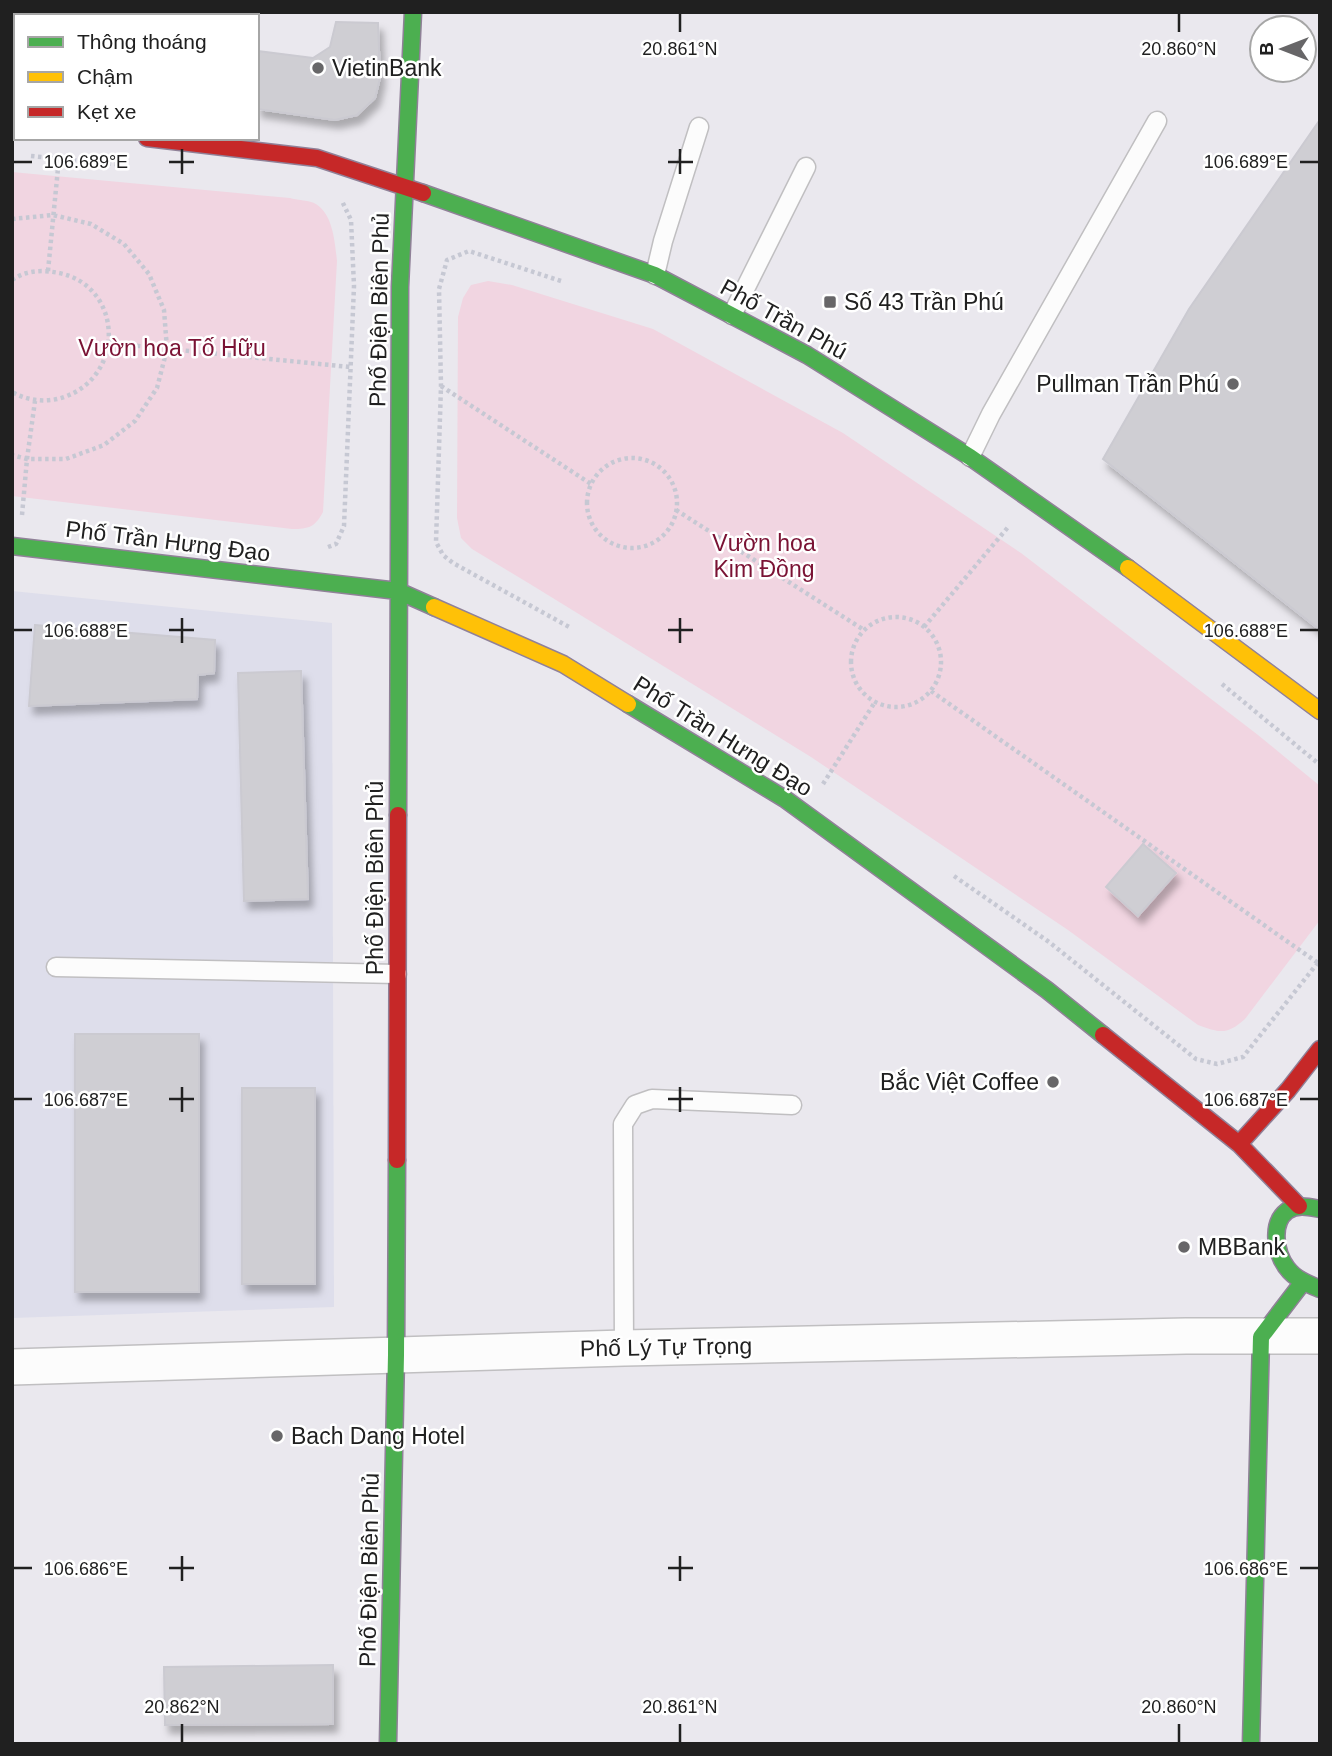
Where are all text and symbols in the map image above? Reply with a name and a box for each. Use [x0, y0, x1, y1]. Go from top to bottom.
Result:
legend [14, 14, 259, 140]
north arrow [1248, 14, 1318, 84]
text: Thông thoáng [77, 30, 207, 53]
text: 20.861°N [642, 39, 718, 59]
text: 20.860°N [1141, 39, 1217, 59]
text: B [1256, 42, 1277, 56]
place label: VietinBank [332, 55, 442, 81]
marker: VietinBank [310, 60, 326, 76]
text: Chậm [77, 65, 133, 88]
text: Kẹt xe [77, 100, 137, 123]
text: 106.689°E [44, 152, 128, 172]
text: 106.689°E [1204, 152, 1288, 172]
street label: Phố Điện Biên Phủ [364, 213, 394, 407]
street label: Phố Trần Phú [716, 274, 852, 364]
place label: Số 43 Trần Phú [844, 289, 1004, 315]
marker: Số 43 Trần Phú [822, 294, 838, 310]
park label: Vườn hoa Tố Hữu [78, 335, 266, 361]
place label: Pullman Trần Phú [1036, 371, 1219, 397]
marker: Pullman Trần Phú [1225, 376, 1241, 392]
street label: Phố Trần Hưng Đạo [64, 516, 272, 566]
park label: Vườn hoa Kim Đồng [712, 530, 816, 582]
text: 106.688°E [44, 621, 128, 641]
text: 106.688°E [1204, 621, 1288, 641]
street label: Phố Trần Hưng Đạo [629, 670, 817, 802]
street label: Phố Điện Biên Phủ [362, 781, 388, 975]
place label: Bắc Việt Coffee [880, 1069, 1039, 1095]
marker: Bắc Việt Coffee [1045, 1074, 1061, 1090]
text: 106.687°E [44, 1090, 128, 1110]
text: 106.687°E [1204, 1090, 1288, 1110]
place label: MBBank [1198, 1234, 1285, 1260]
marker: MBBank [1176, 1239, 1192, 1255]
street label: Phố Lý Tự Trọng [580, 1332, 752, 1362]
place label: Bach Dang Hotel [291, 1423, 465, 1449]
marker: Bach Dang Hotel [269, 1428, 285, 1444]
street label: Phố Điện Biên Phủ [354, 1473, 384, 1667]
text: 106.686°E [44, 1559, 128, 1579]
text: 106.686°E [1204, 1559, 1288, 1579]
text: 20.862°N [144, 1697, 220, 1717]
text: 20.861°N [642, 1697, 718, 1717]
text: 20.860°N [1141, 1697, 1217, 1717]

